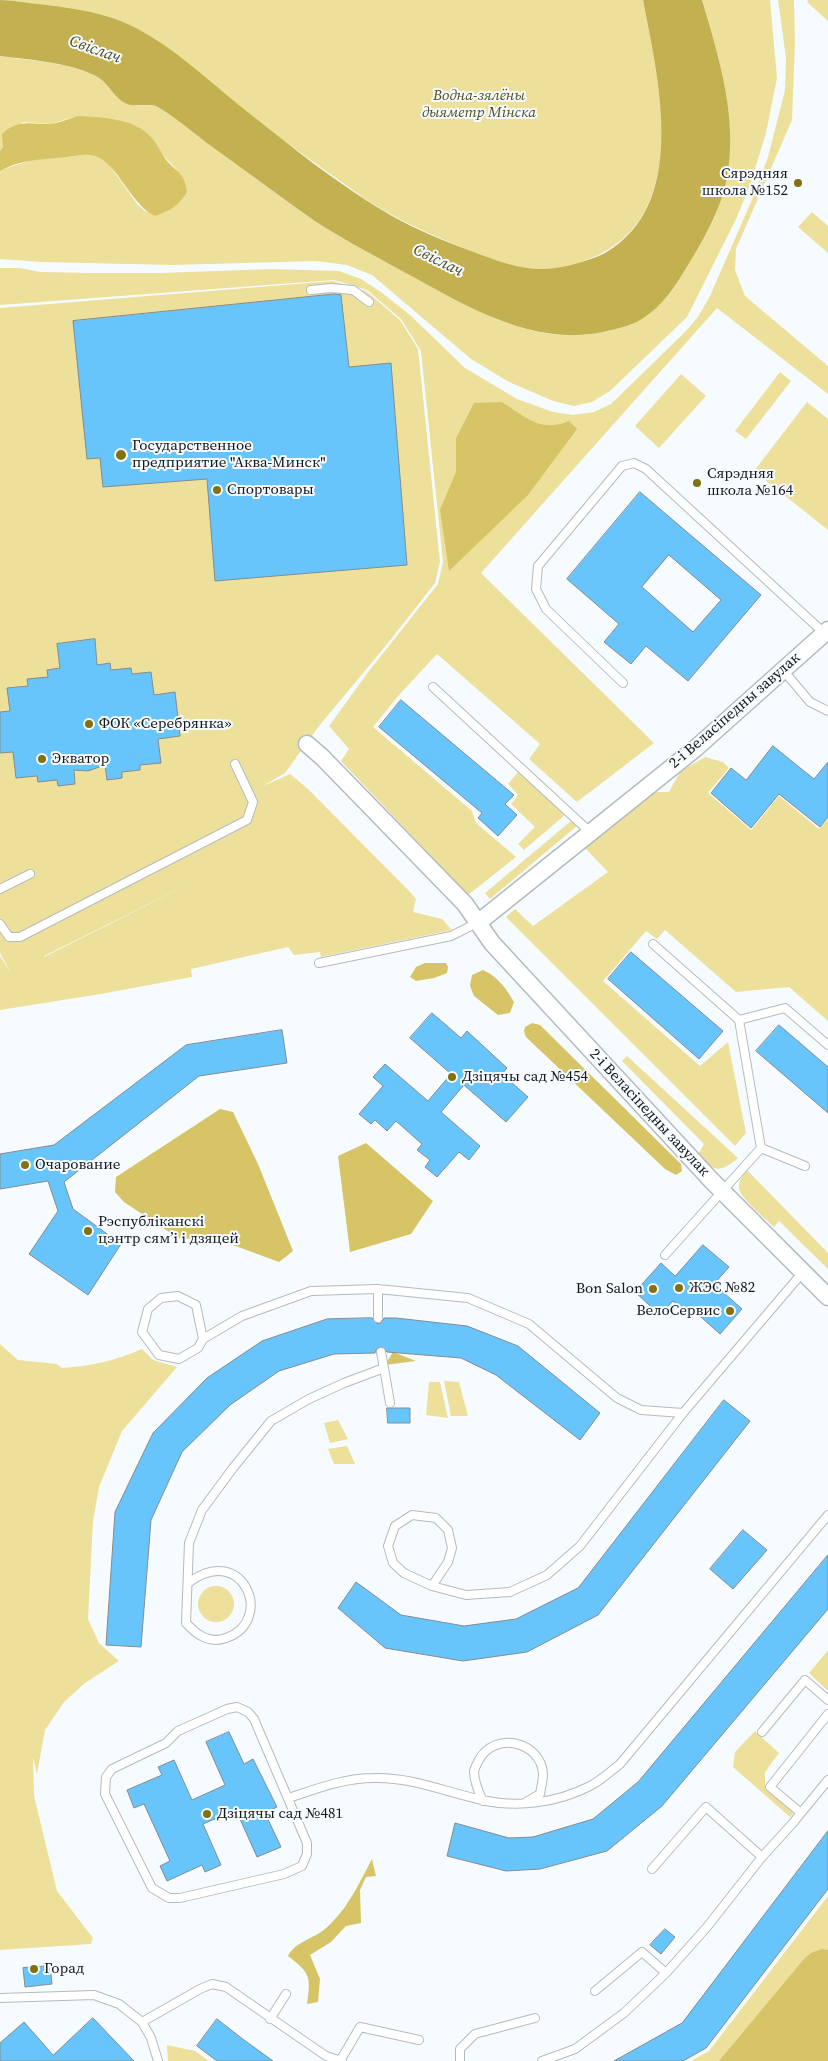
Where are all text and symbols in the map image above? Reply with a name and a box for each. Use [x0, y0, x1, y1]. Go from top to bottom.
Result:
water label: Свіслач [67, 32, 123, 68]
park label: Водна-зялёны дыяметр Мінска [422, 87, 536, 122]
place label: Сярэдняя школа №152 [702, 165, 788, 200]
marker: Сярэдняя школа №152 [792, 177, 804, 189]
water label: Свіслач [410, 241, 466, 281]
place label: Государственное предприятие "Аква-Минск" [132, 437, 326, 472]
marker: Государственное предприятие "Аква-Минск" [114, 448, 128, 462]
place label: Сярэдняя школа №164 [707, 465, 793, 500]
marker: Сярэдняя школа №164 [691, 477, 703, 489]
place label: Спортовары [227, 481, 314, 499]
marker: Спортовары [211, 484, 223, 496]
street label: 2-і Веласіпедны завулак [666, 649, 804, 773]
place label: ФОК «Серебрянка» [99, 715, 232, 733]
marker: ФОК «Серебрянка» [83, 718, 95, 730]
place label: Экватор [52, 750, 109, 768]
marker: Экватор [36, 753, 48, 765]
street label: 2-і Веласіпедны завулак [585, 1046, 713, 1180]
place label: Дзіцячы сад №454 [462, 1068, 588, 1086]
marker: Дзіцячы сад №454 [446, 1071, 458, 1083]
place label: Очарование [35, 1156, 120, 1174]
marker: Очарование [19, 1159, 31, 1171]
place label: Рэспубліканскі цэнтр сямʼі і дзяцей [98, 1213, 239, 1248]
marker: Рэспубліканскі цэнтр сямʼі і дзяцей [82, 1225, 94, 1237]
place label: ЖЭС №82 [689, 1279, 755, 1297]
place label: Bon Salon [576, 1280, 643, 1298]
marker: ЖЭС №82 [673, 1282, 685, 1294]
marker: Bon Salon [647, 1283, 659, 1295]
place label: ВелоСервис [636, 1302, 720, 1320]
marker: ВелоСервис [724, 1305, 736, 1317]
place label: Дзіцячы сад №481 [217, 1805, 343, 1823]
marker: Дзіцячы сад №481 [201, 1808, 213, 1820]
place label: Горад [44, 1960, 84, 1978]
marker: Горад [28, 1963, 40, 1975]

